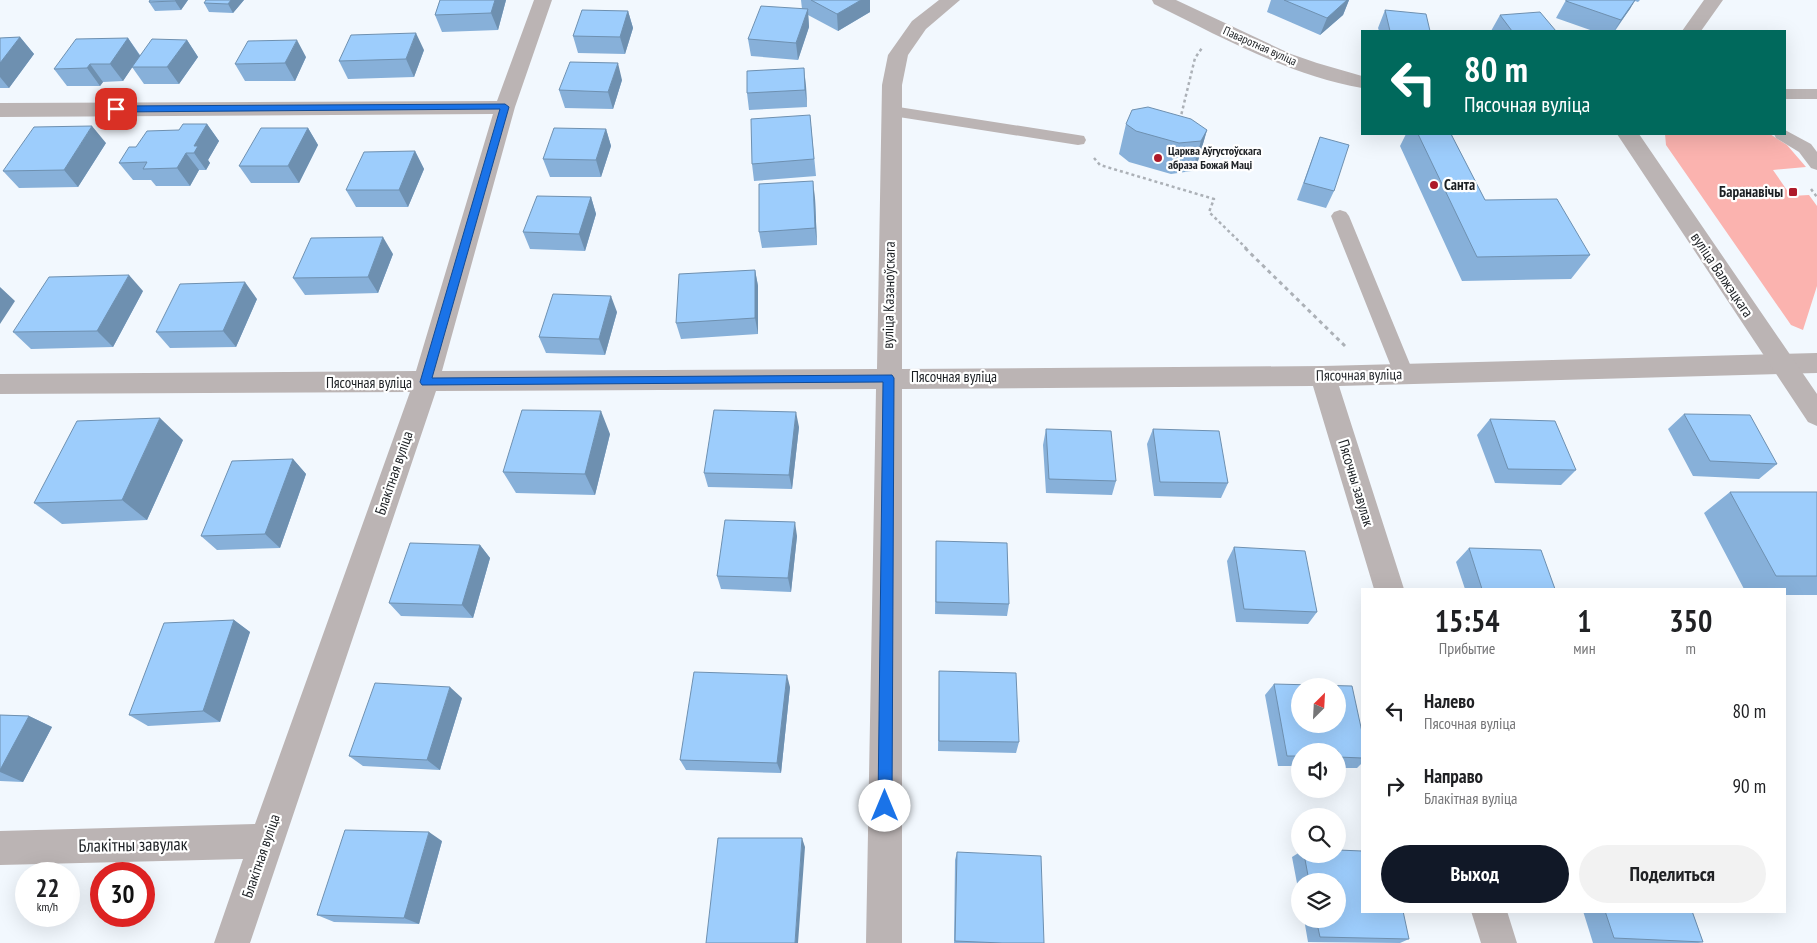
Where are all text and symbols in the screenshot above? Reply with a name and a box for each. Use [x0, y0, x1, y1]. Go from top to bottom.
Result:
street label: Паваротная вуліца [1221, 23, 1299, 69]
text: 80 m [1464, 46, 1528, 92]
icon: left [1381, 50, 1446, 115]
pin [95, 88, 137, 130]
text: Пясочная вуліца [1464, 90, 1590, 118]
icon: arrive [102, 95, 130, 123]
place label: Царква Аўгустоўскага абраза Божай Маці [1168, 143, 1262, 172]
marker: Царква Аўгустоўскага абраза Божай Маці [1152, 152, 1164, 164]
place label: Санта [1444, 175, 1475, 194]
marker: Санта [1428, 179, 1440, 191]
place label: Баранавічы [1719, 182, 1783, 201]
marker: Баранавічы [1787, 186, 1799, 198]
street label: вуліца Валжэцкага [1687, 229, 1758, 321]
street label: вуліца Казаноўскага [878, 241, 899, 349]
street label: Пясочная вуліца [1316, 364, 1402, 385]
street label: Пясочная вуліца [911, 367, 997, 386]
street label: Пясочная вуліца [326, 373, 412, 392]
street label: Блакітная вуліца [370, 428, 417, 517]
street label: Пясочны завулак [1334, 437, 1379, 529]
text: 15:54 [1435, 601, 1500, 640]
text: 1 [1577, 601, 1592, 640]
text: 350 [1669, 601, 1712, 640]
text: Прибытие [1439, 638, 1495, 658]
text: мин [1573, 638, 1596, 658]
text: m [1686, 638, 1696, 658]
north arrow [1291, 678, 1346, 732]
map controls [1291, 678, 1346, 928]
text: Налево [1424, 689, 1475, 713]
icon: left [1381, 697, 1409, 725]
text: 80 m [1733, 699, 1766, 723]
text: Пясочная вуліца [1424, 713, 1516, 733]
button: sound [1291, 743, 1346, 798]
text: Направо [1424, 764, 1483, 788]
icon: right [1381, 772, 1409, 800]
text: 90 m [1733, 774, 1766, 798]
position arrow [858, 779, 910, 831]
text: Блакітная вуліца [1424, 788, 1517, 808]
button: search [1291, 808, 1346, 863]
street label: Блакітная вуліца [237, 811, 284, 900]
street label: Блакітны завулак [78, 832, 188, 857]
button: Выход [1381, 845, 1569, 903]
button: Поделиться [1579, 845, 1766, 903]
speed limit sign: 30 [90, 862, 155, 927]
text: 22 [36, 872, 59, 904]
button: layers [1291, 873, 1346, 928]
text: km/h [37, 899, 58, 914]

